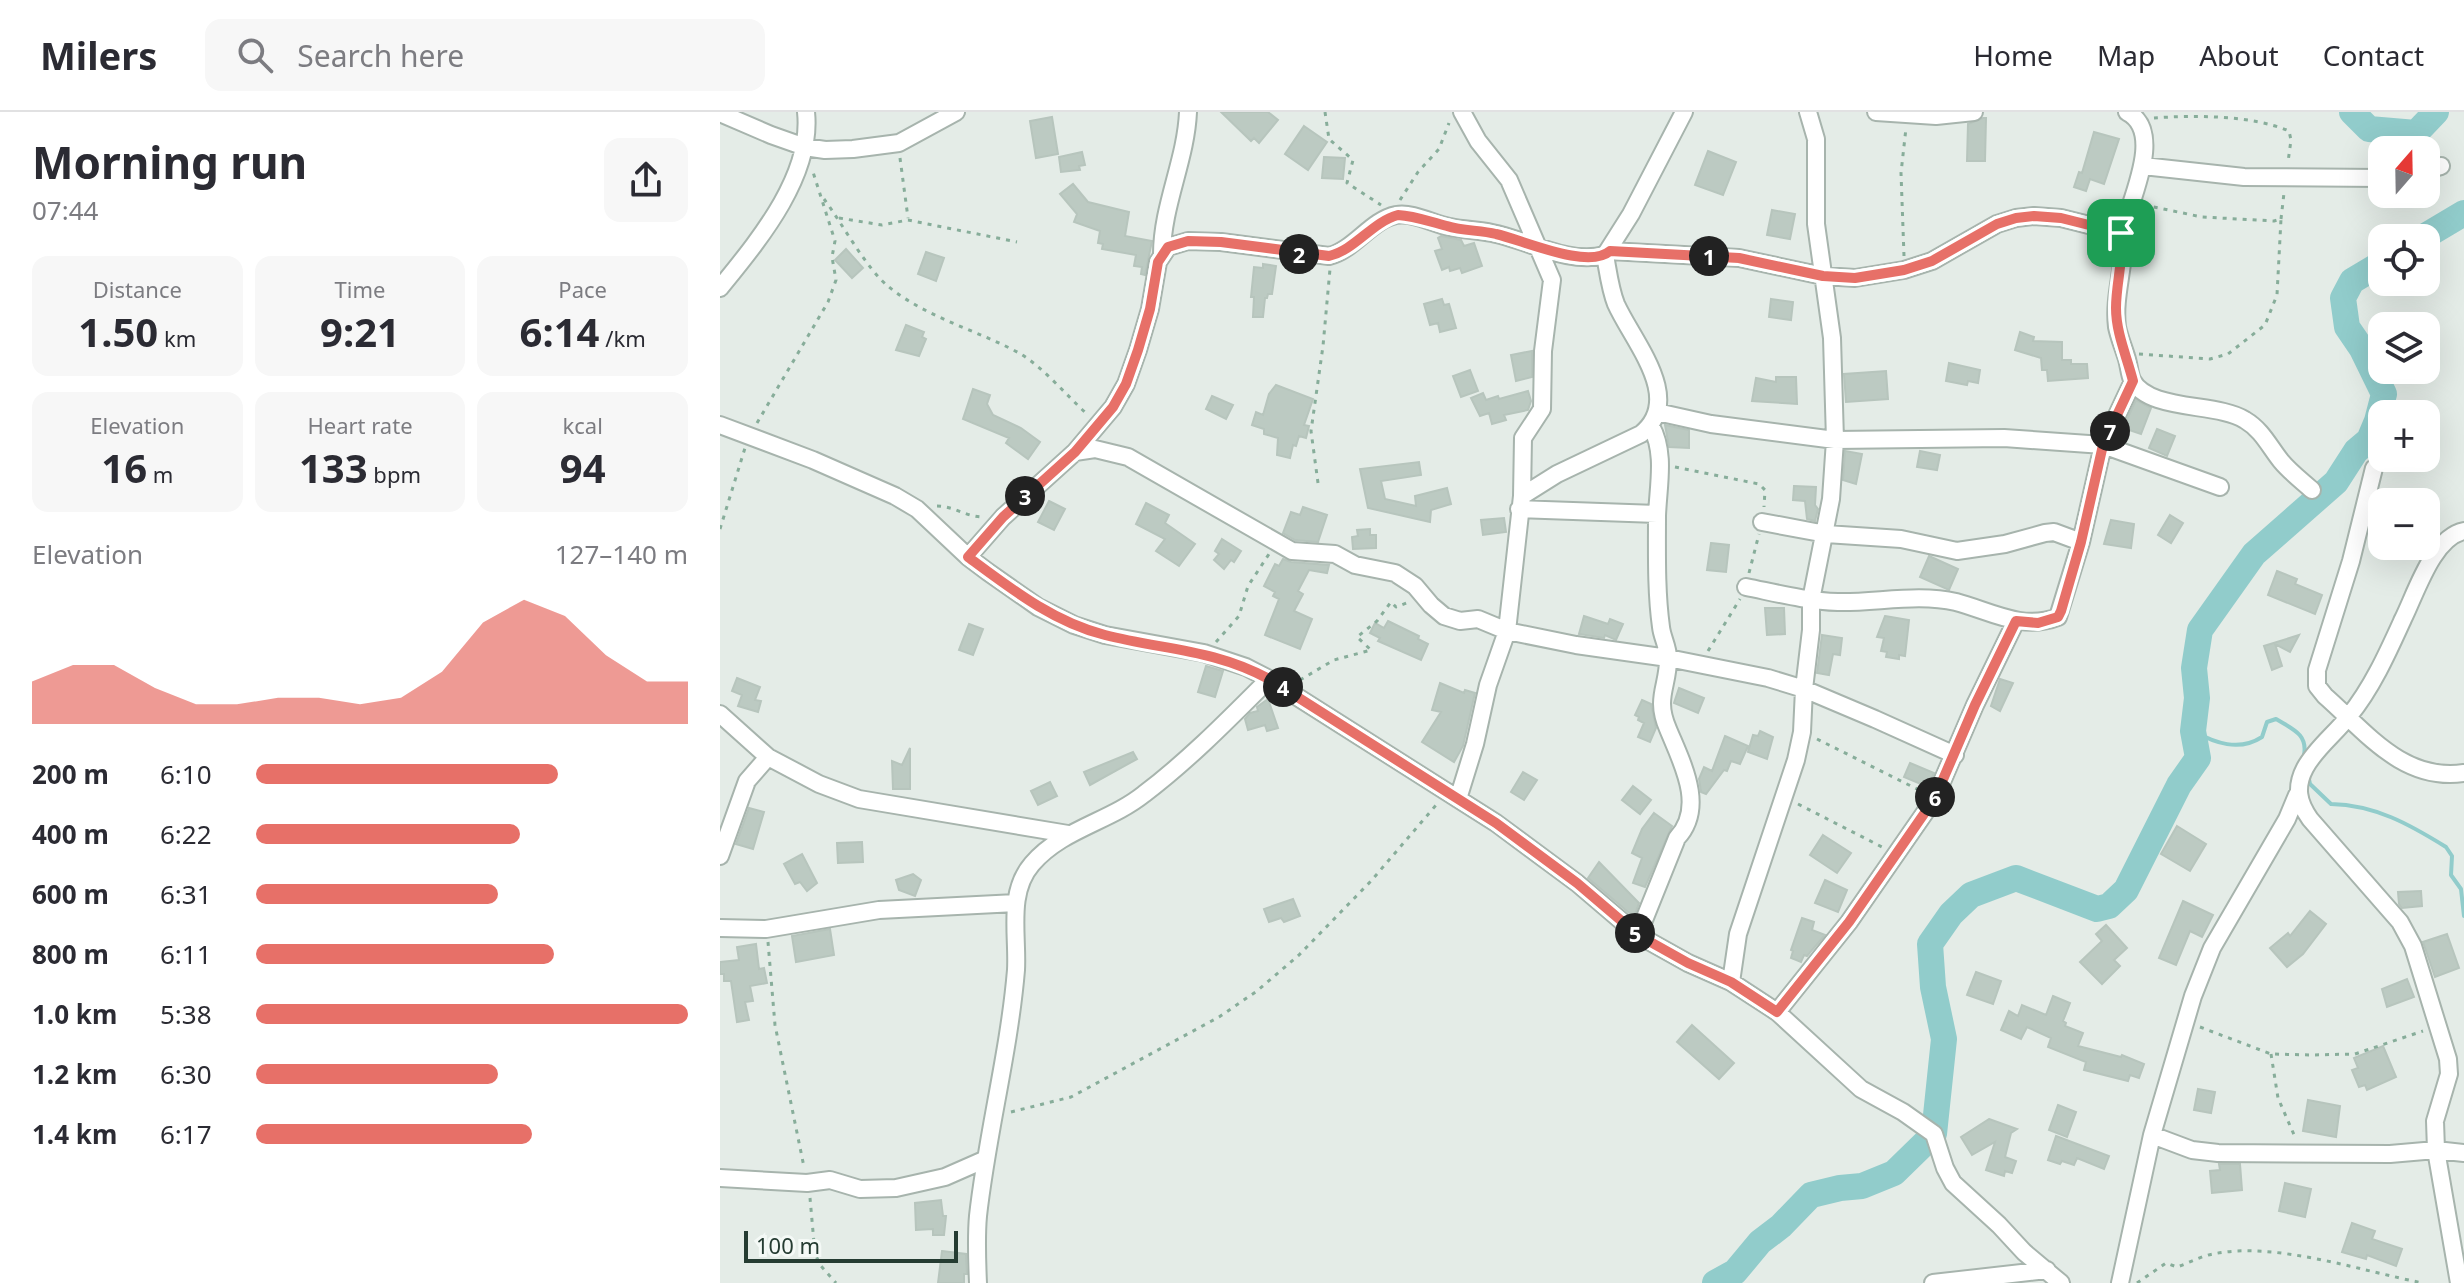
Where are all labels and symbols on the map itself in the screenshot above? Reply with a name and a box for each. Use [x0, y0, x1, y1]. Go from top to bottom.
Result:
north arrow [2368, 136, 2440, 208]
pin [2087, 199, 2155, 267]
pin: 2 [1279, 234, 1319, 274]
pin: 1 [1689, 236, 1729, 276]
pin: 7 [2090, 411, 2130, 451]
pin: 3 [1005, 476, 1045, 516]
pin: 4 [1263, 667, 1303, 707]
pin: 6 [1915, 777, 1955, 817]
pin: 5 [1615, 913, 1655, 953]
scale bar [744, 1227, 958, 1263]

